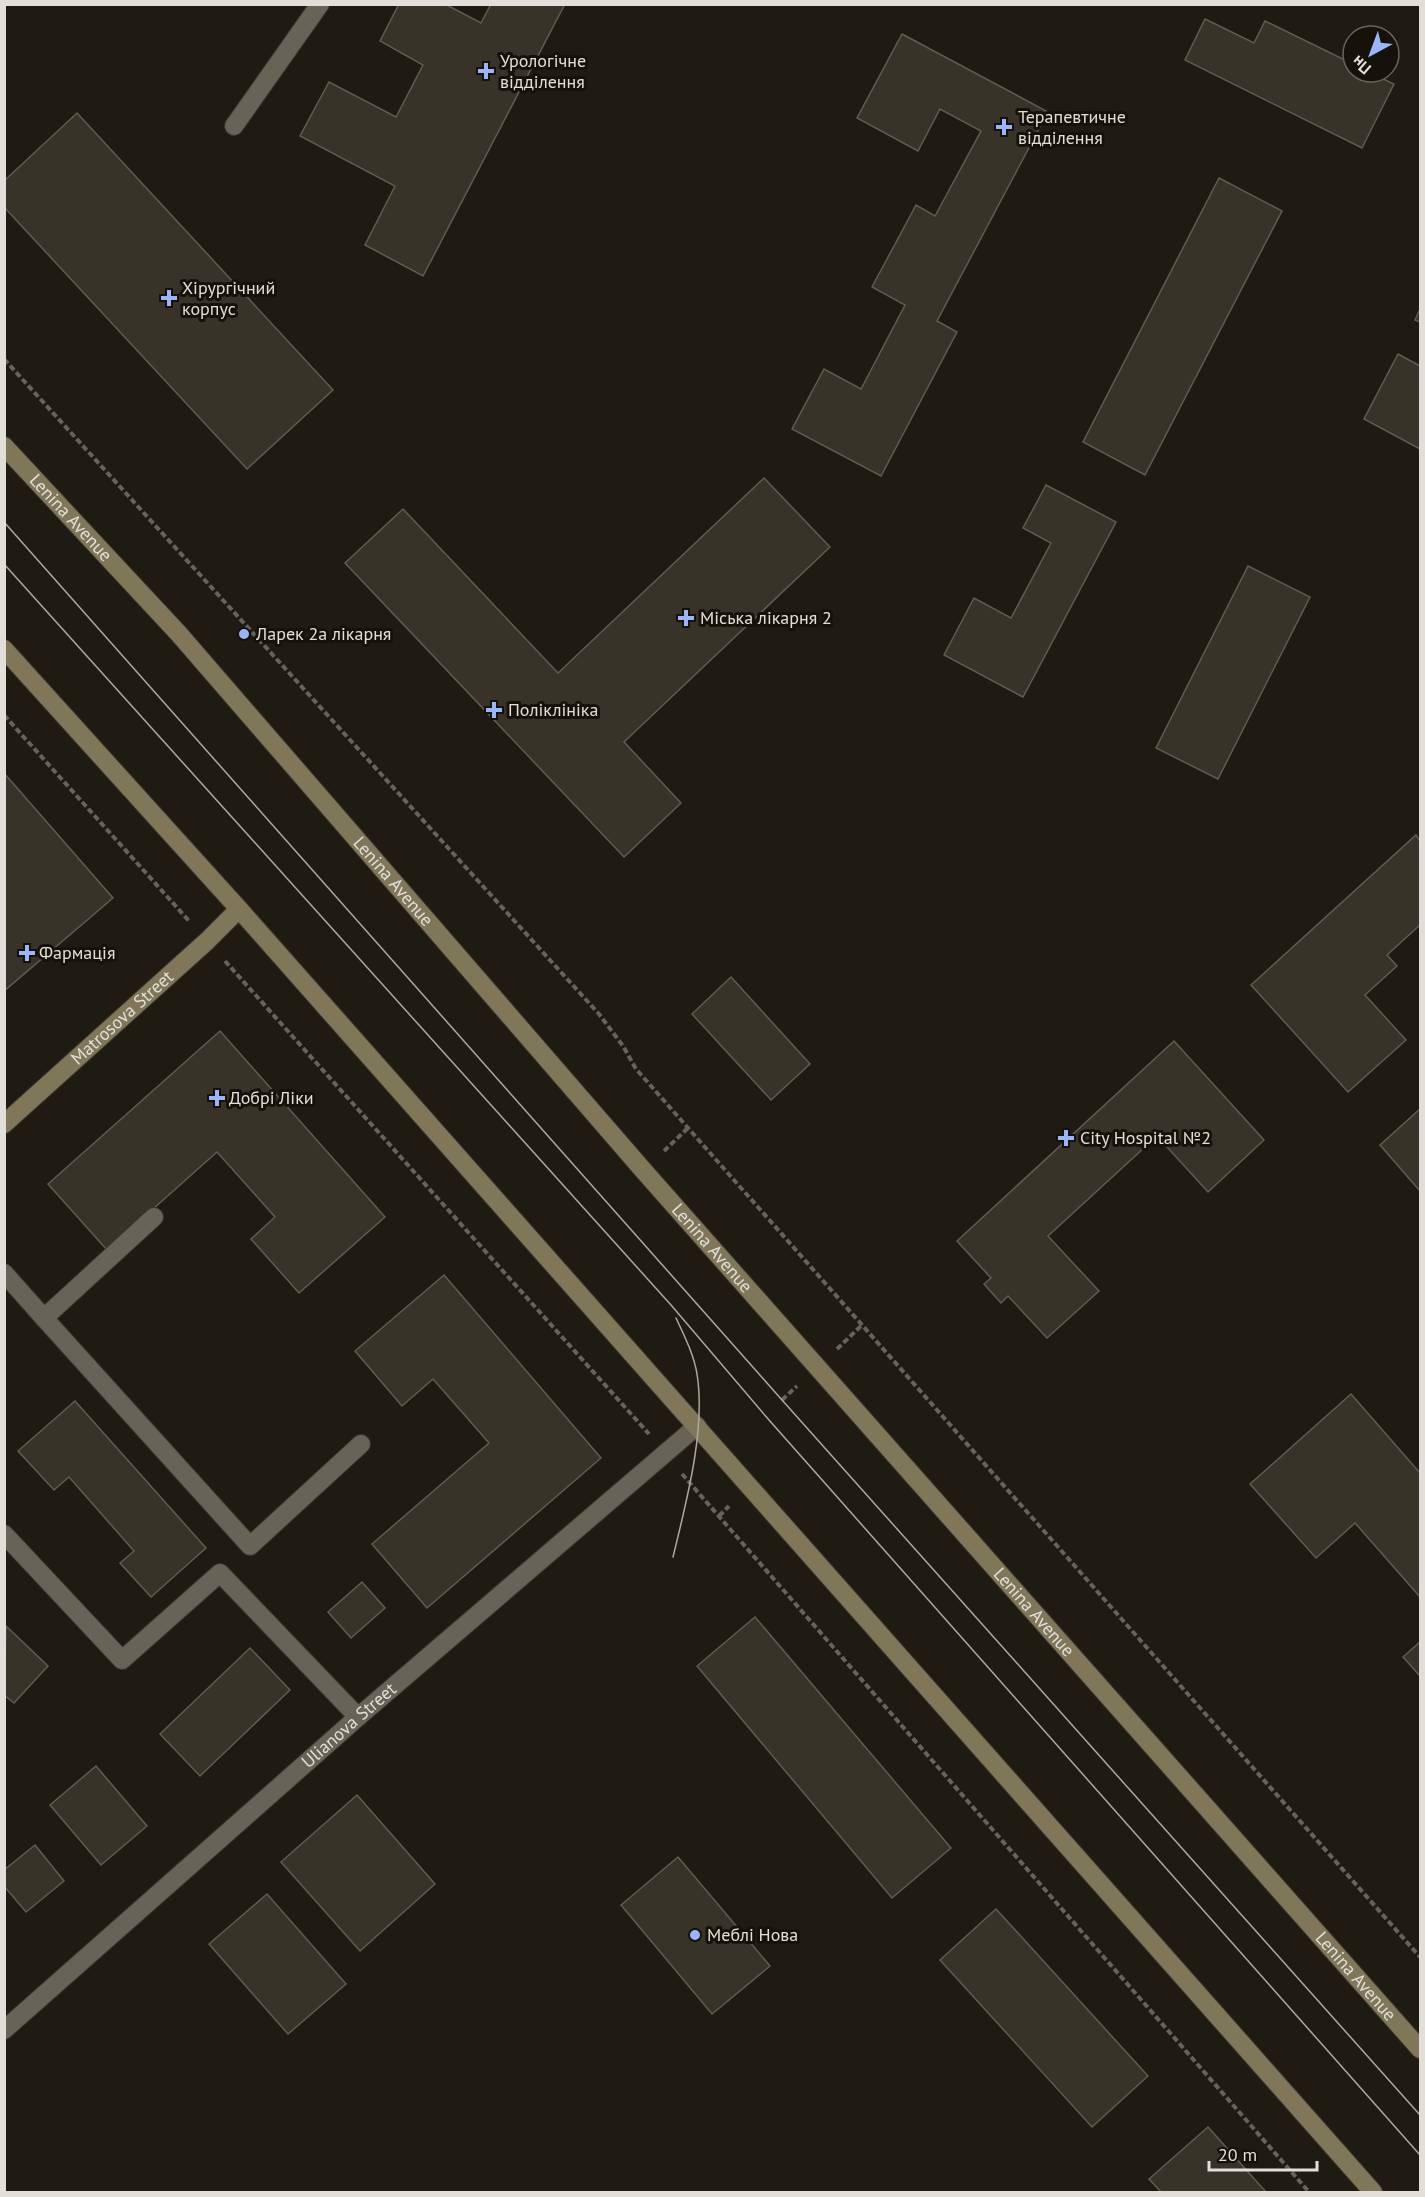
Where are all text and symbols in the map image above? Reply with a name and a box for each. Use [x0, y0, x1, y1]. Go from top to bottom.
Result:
north arrow [1341, 24, 1401, 84]
place label: Урологічне відділення [500, 49, 586, 93]
text: Пн [1347, 52, 1375, 79]
marker: Урологічне відділення [477, 62, 495, 80]
place label: Терапевтичне відділення [1018, 105, 1126, 149]
marker: Терапевтичне відділення [995, 118, 1013, 136]
place label: Хірургічний корпус [182, 276, 275, 320]
marker: Хірургічний корпус [160, 289, 178, 307]
street label: Lenina Avenue [25, 469, 118, 566]
place label: Міська лікарня 2 [700, 606, 832, 629]
marker: Міська лікарня 2 [677, 609, 695, 627]
place label: Ларек 2а лікарня [255, 622, 391, 645]
marker: Ларек 2а лікарня [237, 627, 251, 641]
place label: Поліклініка [508, 698, 598, 721]
marker: Поліклініка [485, 701, 503, 719]
street label: Lenina Avenue [348, 831, 439, 931]
place label: Фармація [39, 941, 115, 964]
marker: Фармація [20, 946, 34, 960]
street label: Matrosova Street [66, 965, 178, 1069]
place label: Добрі Ліки [229, 1086, 314, 1109]
marker: Добрі Ліки [210, 1091, 224, 1105]
place label: City Hospital №2 [1080, 1126, 1211, 1149]
marker: City Hospital №2 [1057, 1129, 1075, 1147]
street label: Lenina Avenue [667, 1198, 758, 1297]
street label: Lenina Avenue [989, 1563, 1080, 1661]
street label: Ulianova Street [296, 1677, 401, 1773]
place label: Меблі Нова [707, 1923, 798, 1946]
street label: Lenina Avenue [1311, 1927, 1402, 2025]
marker: Меблі Нова [688, 1928, 702, 1942]
scale bar [1209, 2134, 1317, 2172]
text: 20 m [1218, 2143, 1257, 2166]

